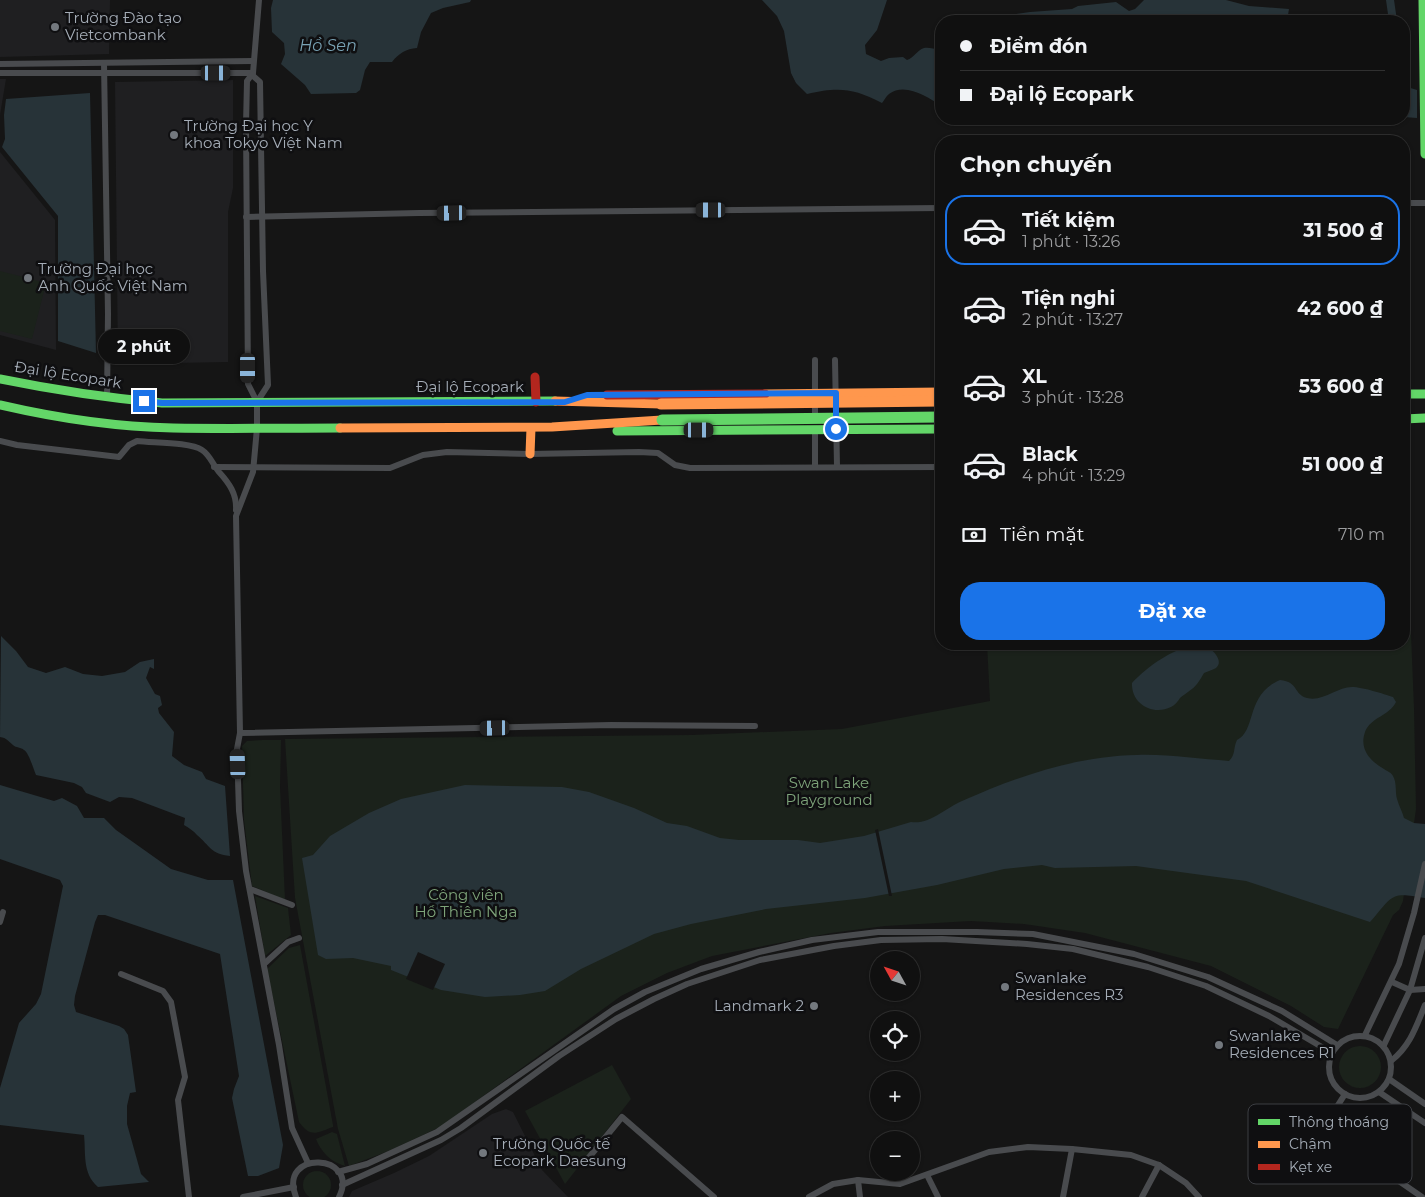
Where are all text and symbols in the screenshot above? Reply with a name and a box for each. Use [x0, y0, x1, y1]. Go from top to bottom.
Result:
place label: Trường Đào tạo Vietcombank [65, 8, 182, 44]
marker: Trường Đào tạo Vietcombank [49, 21, 61, 33]
text: Điểm đón [990, 35, 1088, 58]
water label: Hồ Sen [299, 36, 357, 55]
car [201, 66, 231, 81]
text: Đại lộ Ecopark [990, 83, 1134, 106]
place label: Trường Đại học Y khoa Tokyo Việt Nam [184, 116, 343, 152]
marker: Trường Đại học Y khoa Tokyo Việt Nam [168, 129, 180, 141]
text: Chọn chuyến [960, 151, 1112, 178]
car [696, 203, 726, 218]
car [436, 205, 467, 221]
icon: car [962, 208, 1007, 253]
text: Tiết kiệm [1022, 209, 1115, 232]
text: 31 500 ₫ [1303, 219, 1383, 242]
text: 1 phút · 13:26 [1022, 232, 1120, 251]
place label: Trường Đại học Anh Quốc Việt Nam [38, 259, 188, 295]
marker: Trường Đại học Anh Quốc Việt Nam [22, 272, 34, 284]
icon: car [962, 286, 1007, 331]
text: Tiện nghi [1022, 287, 1115, 310]
text: 42 600 ₫ [1297, 297, 1383, 320]
text: 2 phút · 13:27 [1022, 310, 1123, 329]
callout: 2 phút [98, 328, 190, 364]
text: 2 phút [117, 337, 171, 356]
car [240, 353, 255, 383]
street label: Đại lộ Ecopark [13, 357, 123, 392]
icon: car [962, 364, 1007, 409]
text: XL [1022, 365, 1047, 388]
text: 53 600 ₫ [1299, 375, 1383, 398]
street label: Đại lộ Ecopark [416, 377, 524, 396]
text: 3 phút · 13:28 [1022, 388, 1124, 407]
route end [133, 390, 155, 412]
route start [825, 418, 847, 440]
car [684, 423, 714, 438]
icon: car [962, 442, 1007, 487]
text: Black [1022, 443, 1078, 466]
text: 51 000 ₫ [1302, 453, 1383, 476]
text: 4 phút · 13:29 [1022, 466, 1125, 485]
icon: cash [960, 521, 988, 549]
text: Tiền mặt [1000, 523, 1084, 546]
text: 710 m [1338, 525, 1385, 544]
button: Đặt xe [960, 582, 1385, 640]
car [479, 720, 510, 736]
car [229, 749, 246, 779]
park label: Swan Lake Playground [785, 773, 873, 809]
park label: Công viên Hồ Thiên Nga [415, 885, 517, 921]
north arrow [870, 951, 920, 1001]
map controls [870, 951, 920, 1181]
place label: Swanlake Residences R3 [1015, 968, 1123, 1004]
marker: Swanlake Residences R3 [999, 981, 1011, 993]
place label: Landmark 2 [714, 996, 804, 1015]
marker: Landmark 2 [808, 1000, 820, 1012]
button: locate [870, 1011, 920, 1061]
place label: Swanlake Residences R1 [1229, 1026, 1335, 1062]
marker: Swanlake Residences R1 [1213, 1039, 1225, 1051]
button: + [870, 1071, 920, 1121]
legend [1248, 1104, 1412, 1184]
text: Thông thoáng [1289, 1113, 1389, 1131]
button: − [870, 1131, 920, 1181]
place label: Trường Quốc tế Ecopark Daesung [493, 1134, 627, 1170]
text: Chậm [1289, 1135, 1332, 1153]
marker: Trường Quốc tế Ecopark Daesung [477, 1147, 489, 1159]
text: Kẹt xe [1289, 1158, 1332, 1176]

